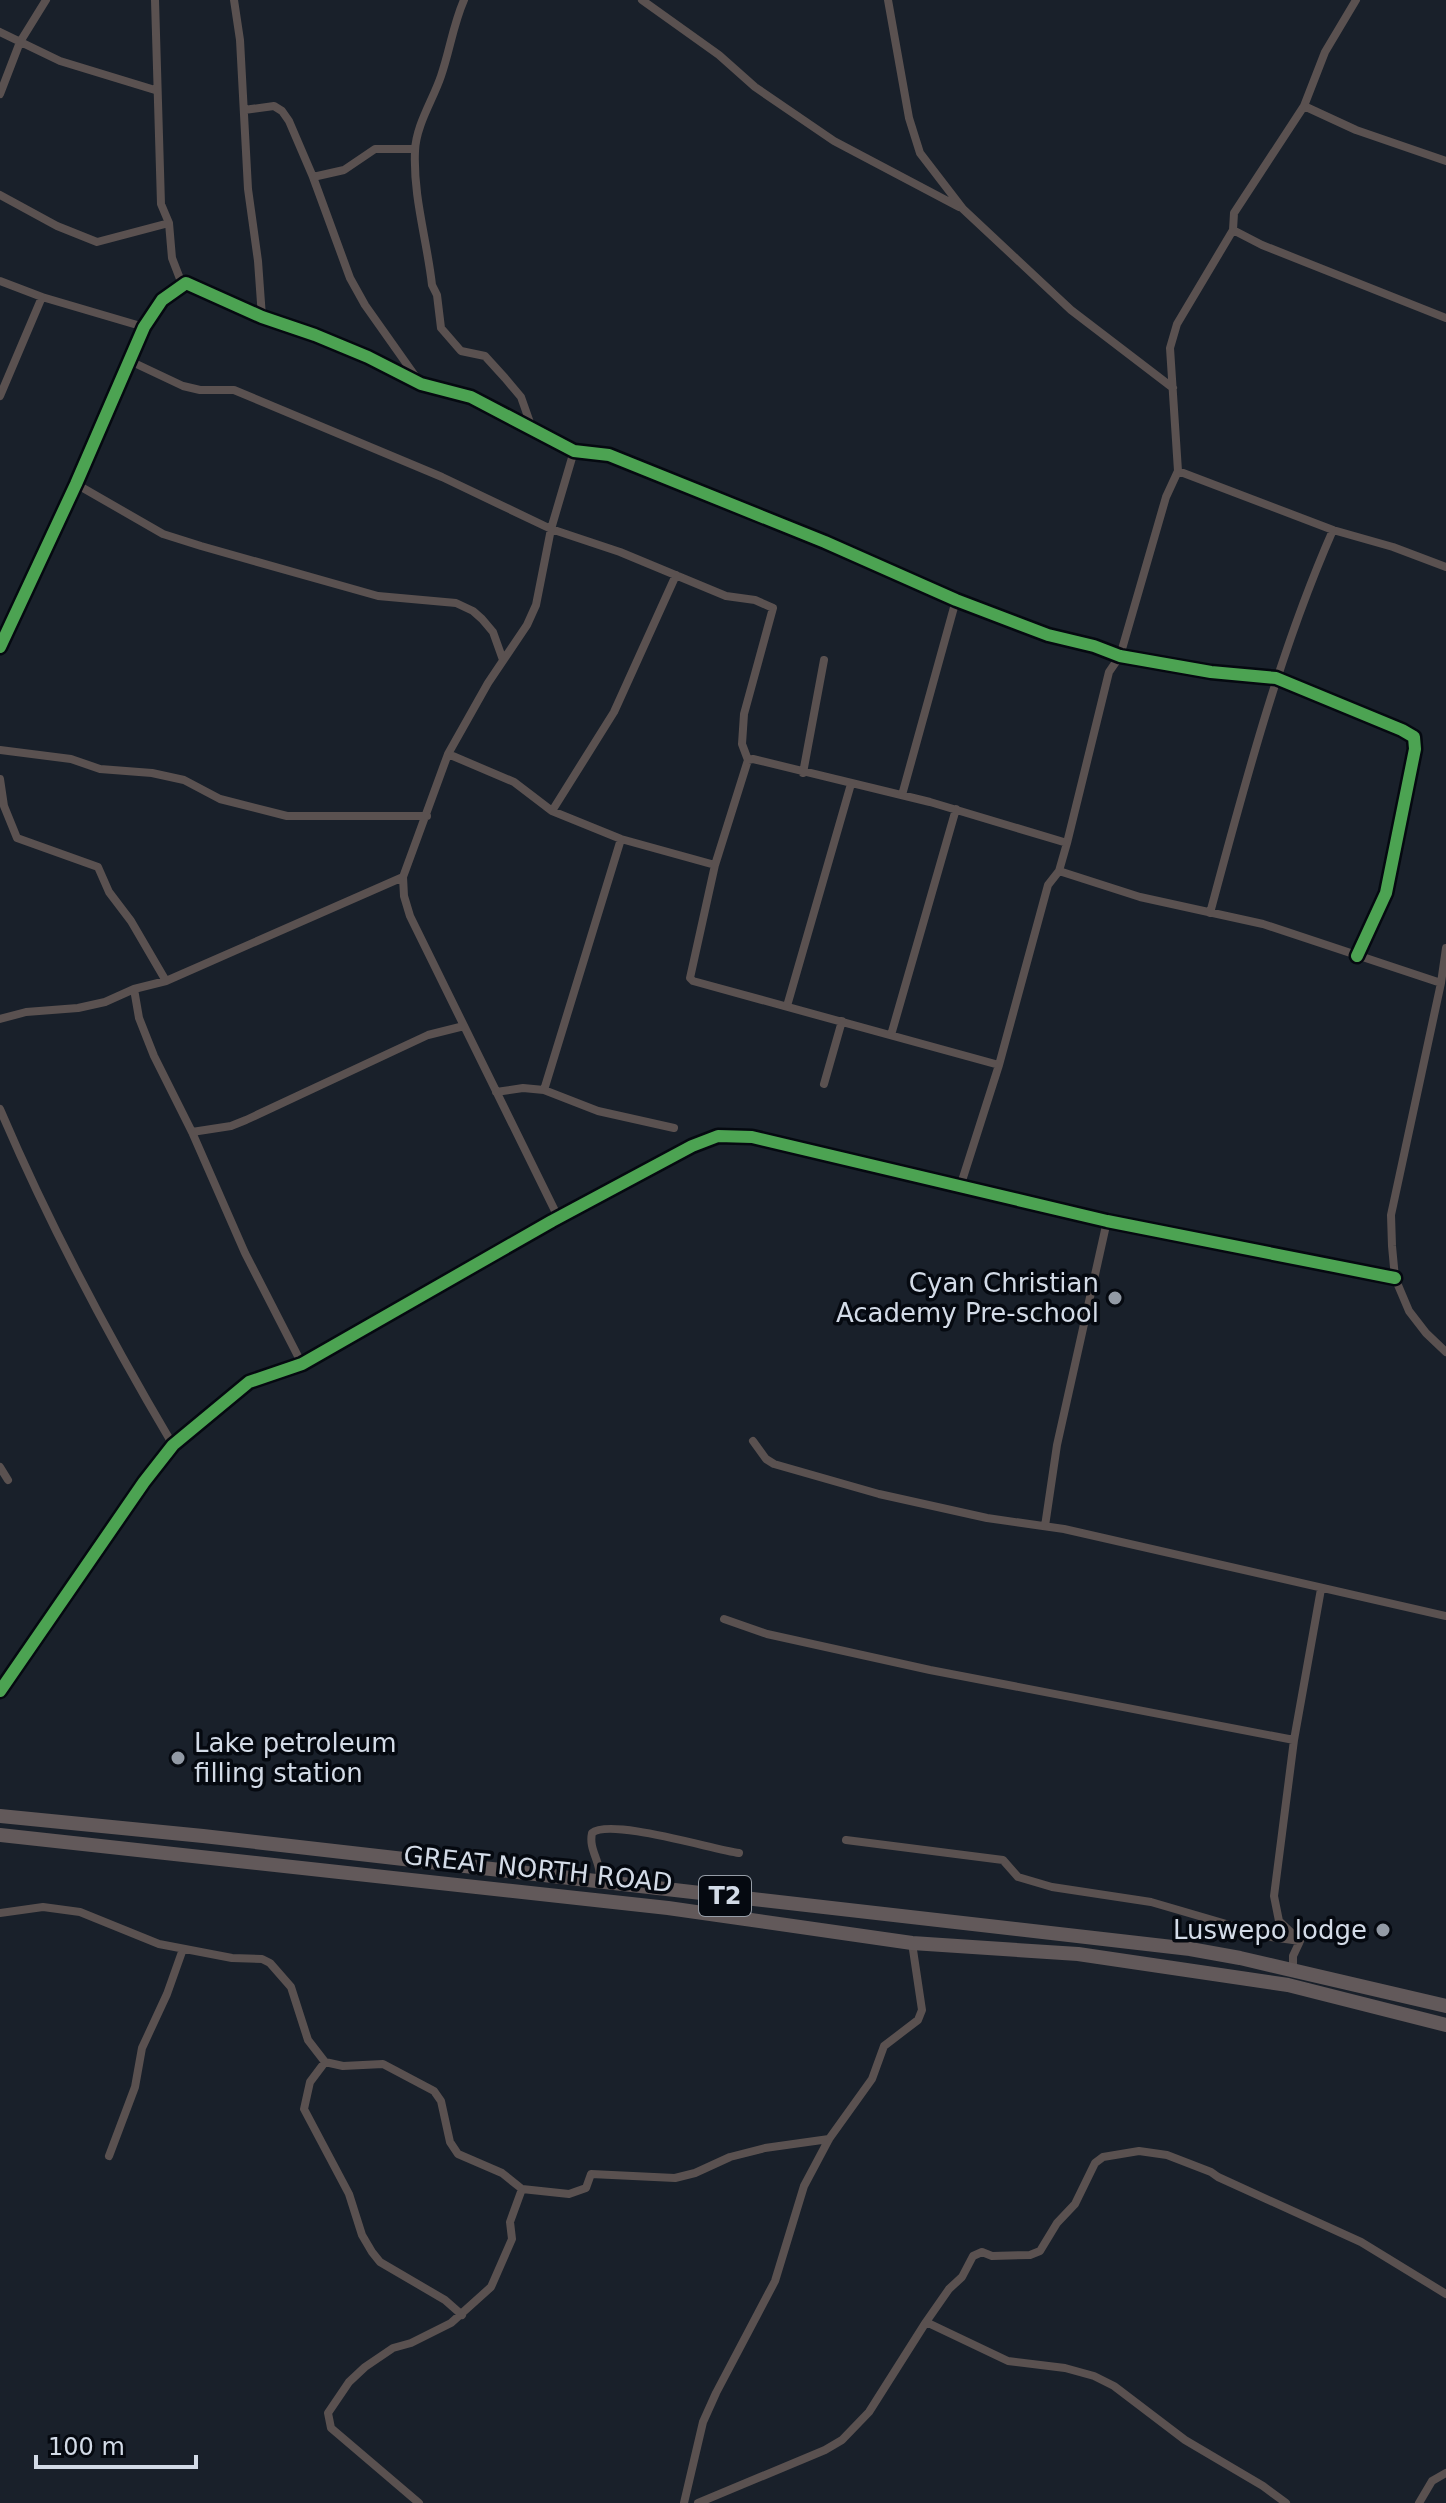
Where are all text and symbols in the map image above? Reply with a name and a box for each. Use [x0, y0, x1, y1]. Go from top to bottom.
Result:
place label: Cyan Christian Academy Pre-school [836, 1268, 1099, 1328]
marker: Cyan Christian Academy Pre-school [1106, 1289, 1124, 1307]
place label: Lake petroleum filling station [194, 1728, 397, 1788]
marker: Lake petroleum filling station [169, 1749, 187, 1767]
street label: GREAT NORTH ROAD [402, 1840, 674, 1898]
road number: T2 [699, 1876, 751, 1916]
place label: Luswepo lodge [1173, 1915, 1367, 1945]
marker: Luswepo lodge [1374, 1921, 1392, 1939]
scale bar [36, 2419, 196, 2469]
text: 100 m [48, 2433, 125, 2461]

